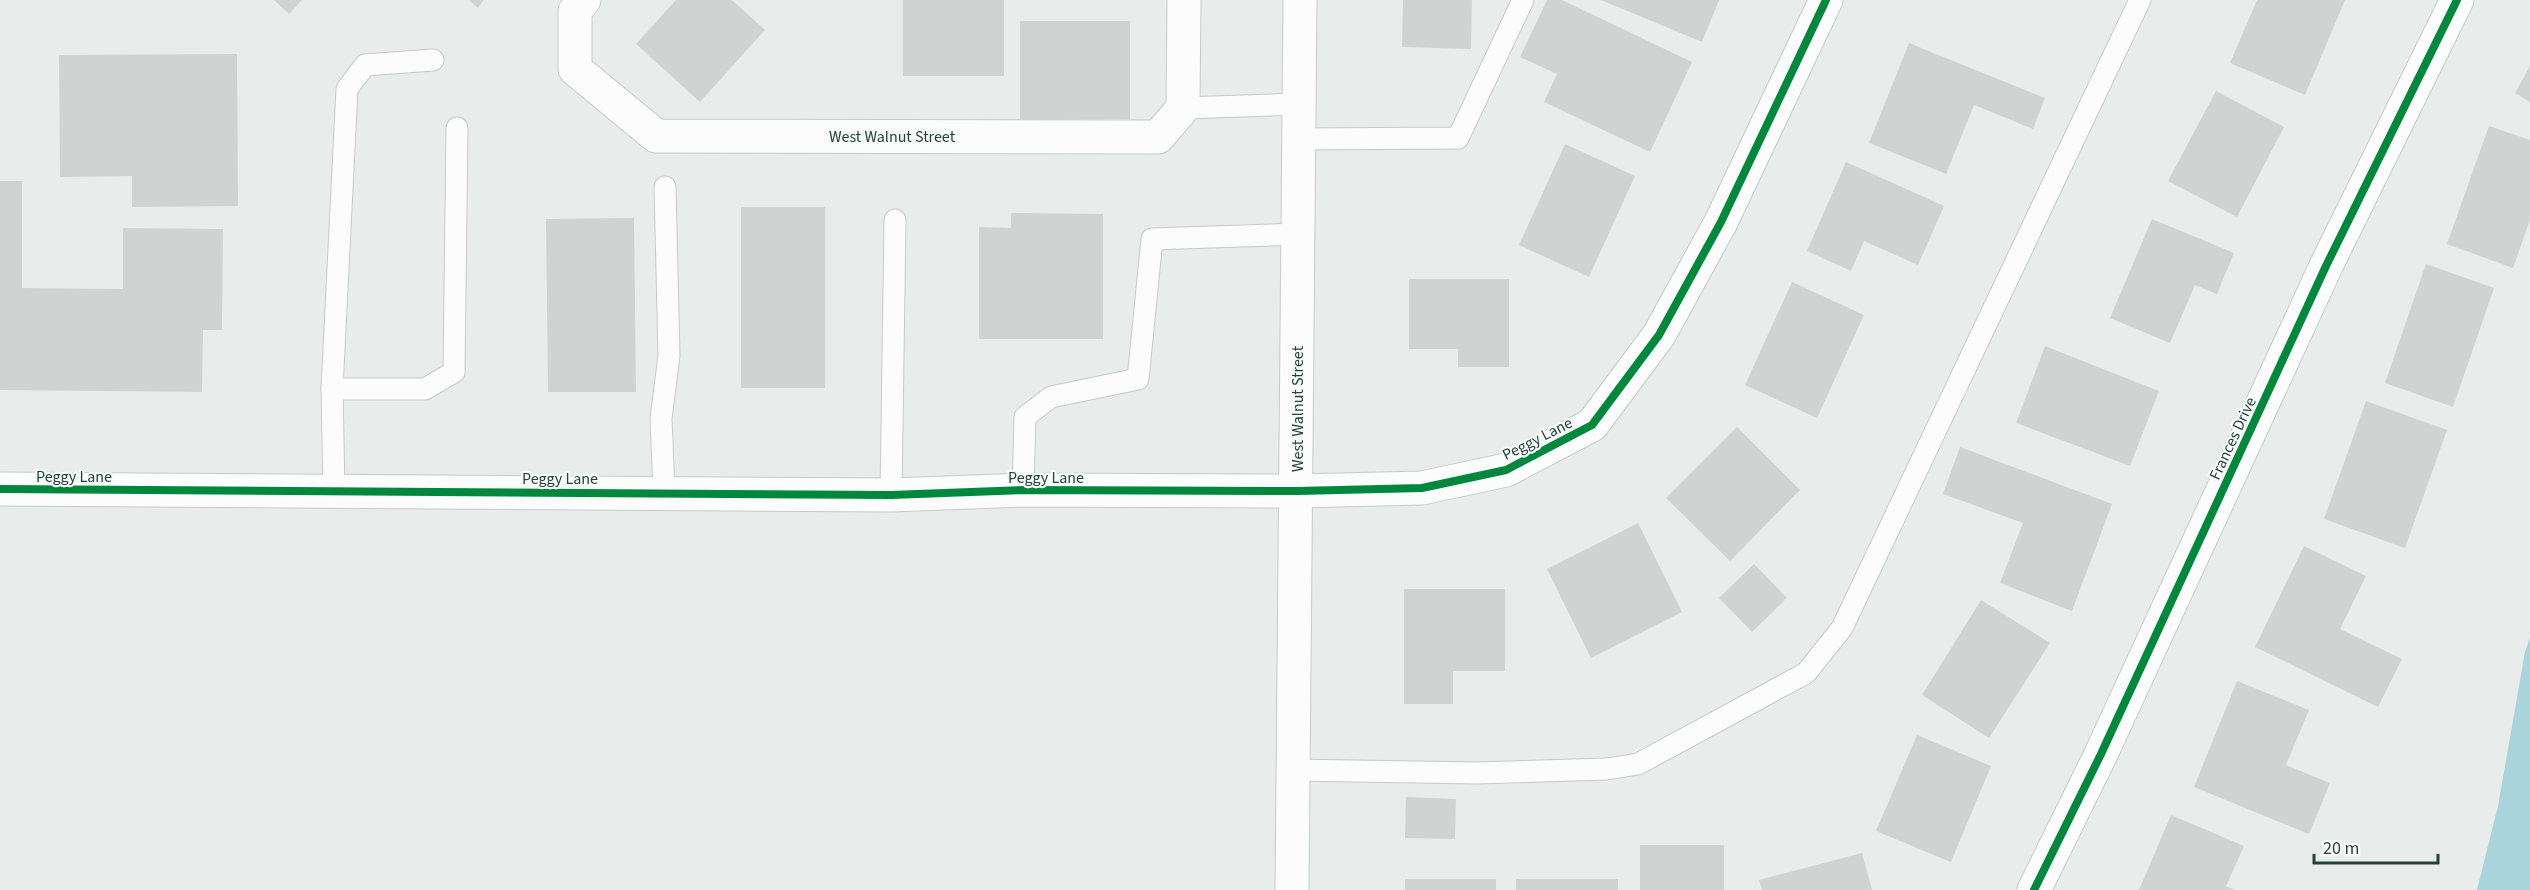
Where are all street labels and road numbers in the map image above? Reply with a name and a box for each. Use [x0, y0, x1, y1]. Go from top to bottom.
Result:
street label: West Walnut Street [829, 126, 956, 148]
street label: West Walnut Street [1287, 345, 1309, 472]
street label: Frances Drive [2204, 393, 2262, 483]
street label: Peggy Lane [1499, 412, 1576, 466]
street label: Peggy Lane [36, 466, 112, 488]
street label: Peggy Lane [1008, 467, 1084, 489]
street label: Peggy Lane [522, 468, 598, 490]

